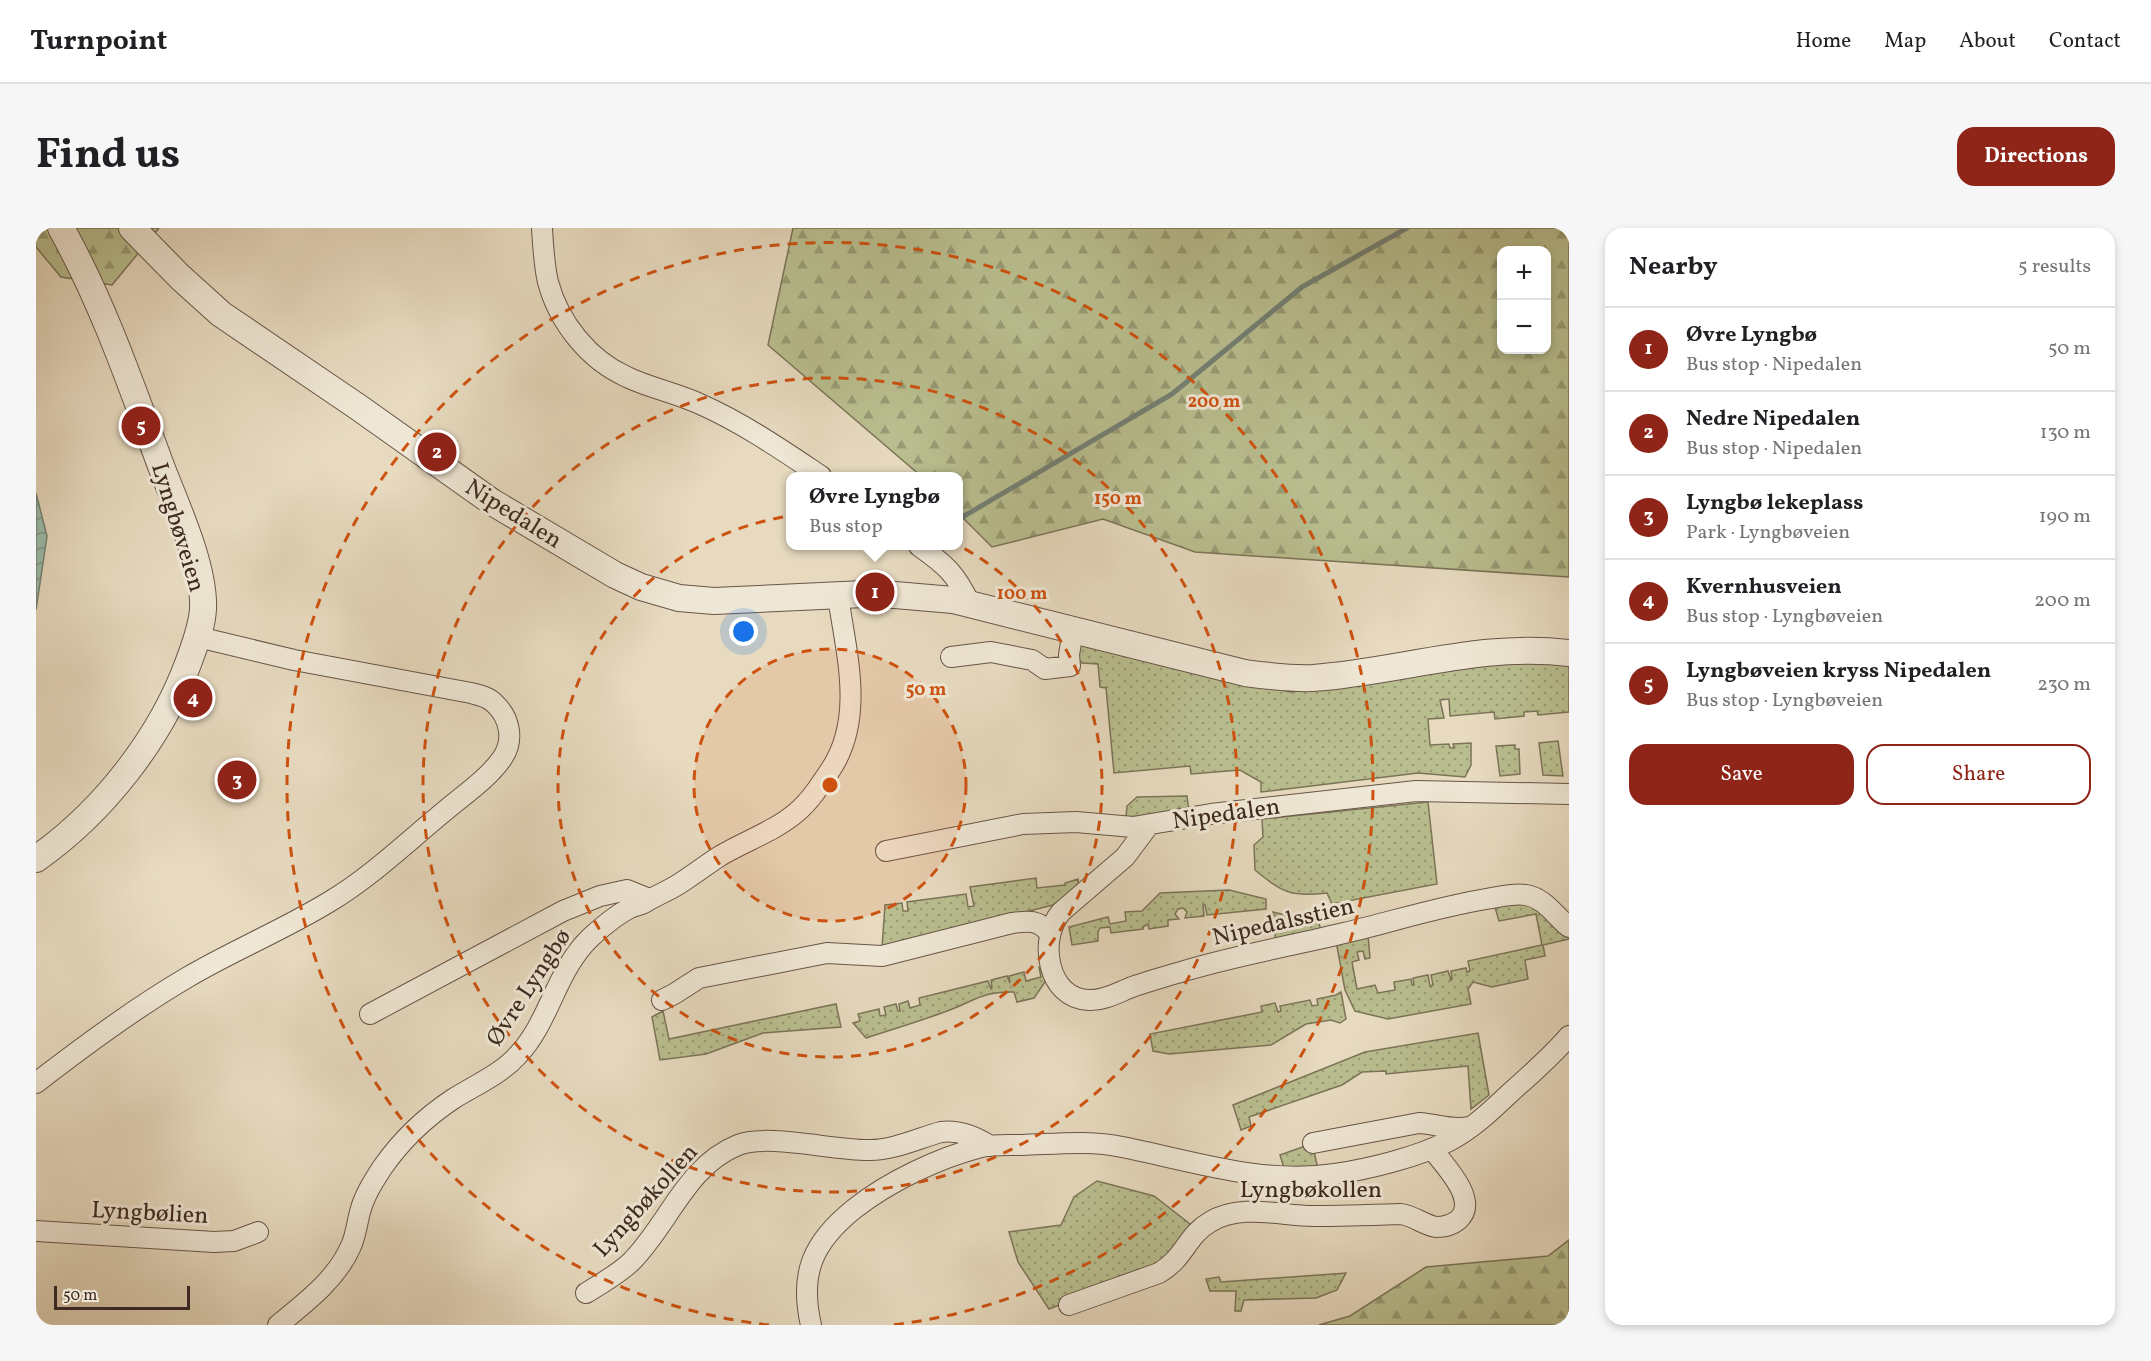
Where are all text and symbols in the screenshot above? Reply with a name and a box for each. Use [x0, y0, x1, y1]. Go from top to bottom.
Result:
text: Turnpoint [30, 22, 167, 61]
text: Home [1796, 27, 1851, 56]
text: Map [1884, 27, 1926, 56]
text: About [1959, 27, 2016, 56]
text: Contact [2049, 27, 2121, 56]
text: Find us [36, 127, 180, 186]
button: Directions [1957, 127, 2115, 186]
map controls [1497, 246, 1551, 354]
button: + [1497, 246, 1551, 300]
text: Nearby [1629, 249, 1718, 285]
text: 5 results [2018, 253, 2091, 281]
button: − [1497, 300, 1551, 354]
text: Øvre Lyngbø [1686, 320, 1817, 351]
text: 1 [1644, 335, 1653, 363]
text: 50 m [2048, 335, 2091, 363]
text: Bus stop · Nipedalen [1686, 351, 1862, 379]
text: 200 m [1188, 390, 1240, 415]
pin: 5 [122, 404, 160, 448]
text: Nedre Nipedalen [1686, 404, 1860, 435]
text: 2 [1643, 419, 1654, 447]
text: 130 m [2040, 419, 2091, 447]
pin: 2 [418, 430, 456, 474]
text: Bus stop · Nipedalen [1686, 435, 1862, 463]
street label: Lyngbøveien [141, 459, 213, 597]
street label: Nipedalen [458, 472, 568, 558]
popup [786, 472, 963, 550]
text: Øvre Lyngbø [809, 482, 940, 513]
text: 150 m [1094, 487, 1142, 512]
text: Lyngbø lekeplass [1686, 488, 1863, 519]
text: 3 [1643, 503, 1654, 531]
text: 190 m [2039, 503, 2091, 531]
text: Bus stop [809, 513, 883, 541]
text: Park · Lyngbøveien [1686, 519, 1850, 547]
pin: 1 [856, 570, 894, 614]
text: Kvernhusveien [1686, 572, 1842, 603]
text: 100 m [997, 582, 1047, 607]
text: 4 [1642, 587, 1655, 615]
text: 200 m [2034, 587, 2091, 615]
text: Bus stop · Lyngbøveien [1686, 603, 1883, 631]
your location [729, 617, 758, 646]
text: Lyngbøveien kryss Nipedalen [1686, 656, 1991, 687]
text: 5 [1644, 671, 1653, 699]
text: 230 m [2037, 671, 2091, 699]
pin: 4 [174, 676, 212, 720]
text: 50 m [906, 678, 946, 703]
text: Bus stop · Lyngbøveien [1686, 687, 1883, 715]
button: Save [1629, 744, 1854, 805]
button: Share [1866, 744, 2091, 805]
pin: 3 [218, 758, 256, 802]
centre of rings [820, 775, 840, 795]
street label: Nipedalen [1170, 791, 1282, 839]
street label: Nipedalsstien [1209, 890, 1358, 956]
street label: Øvre Lyngbø [479, 923, 580, 1053]
street label: Lyngbøkollen [586, 1137, 707, 1266]
street label: Lyngbøkollen [1240, 1174, 1382, 1208]
street label: Lyngbølien [91, 1194, 209, 1234]
scale bar [54, 1283, 190, 1310]
text: 50 m [63, 1285, 97, 1307]

